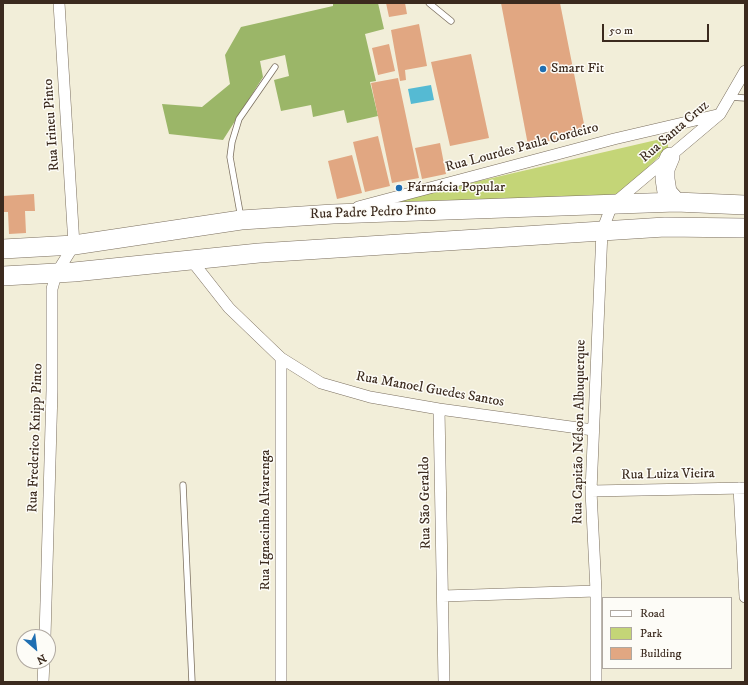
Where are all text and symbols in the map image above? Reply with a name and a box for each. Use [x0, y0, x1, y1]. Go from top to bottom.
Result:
scale bar [604, 16, 711, 42]
text: 50 m [609, 23, 633, 38]
place label: Smart Fit [551, 61, 604, 77]
marker: Smart Fit [538, 64, 548, 74]
street label: Rua Irineu Pinto [40, 78, 64, 172]
street label: Rua Santa Cruz [637, 97, 713, 167]
street label: Rua Lourdes Paula Cordeiro [444, 119, 600, 177]
place label: Fármácia Popular [407, 180, 505, 196]
marker: Fármácia Popular [394, 183, 404, 193]
street label: Rua Padre Pedro Pinto [310, 202, 436, 224]
street label: Rua Capitão Nélson Albuquerque [570, 340, 590, 524]
street label: Rua Frederico Knipp Pinto [25, 363, 47, 513]
street label: Rua Manoel Guedes Santos [355, 369, 505, 411]
street label: Rua Ignacinho Alvarenga [258, 449, 274, 591]
street label: Rua São Geraldo [417, 456, 435, 550]
street label: Rua Luiza Vieira [621, 466, 715, 484]
legend [602, 597, 732, 669]
text: Road [640, 606, 665, 621]
text: Park [640, 626, 662, 641]
north arrow [16, 629, 56, 669]
text: Building [640, 646, 681, 661]
text: N [34, 650, 48, 667]

